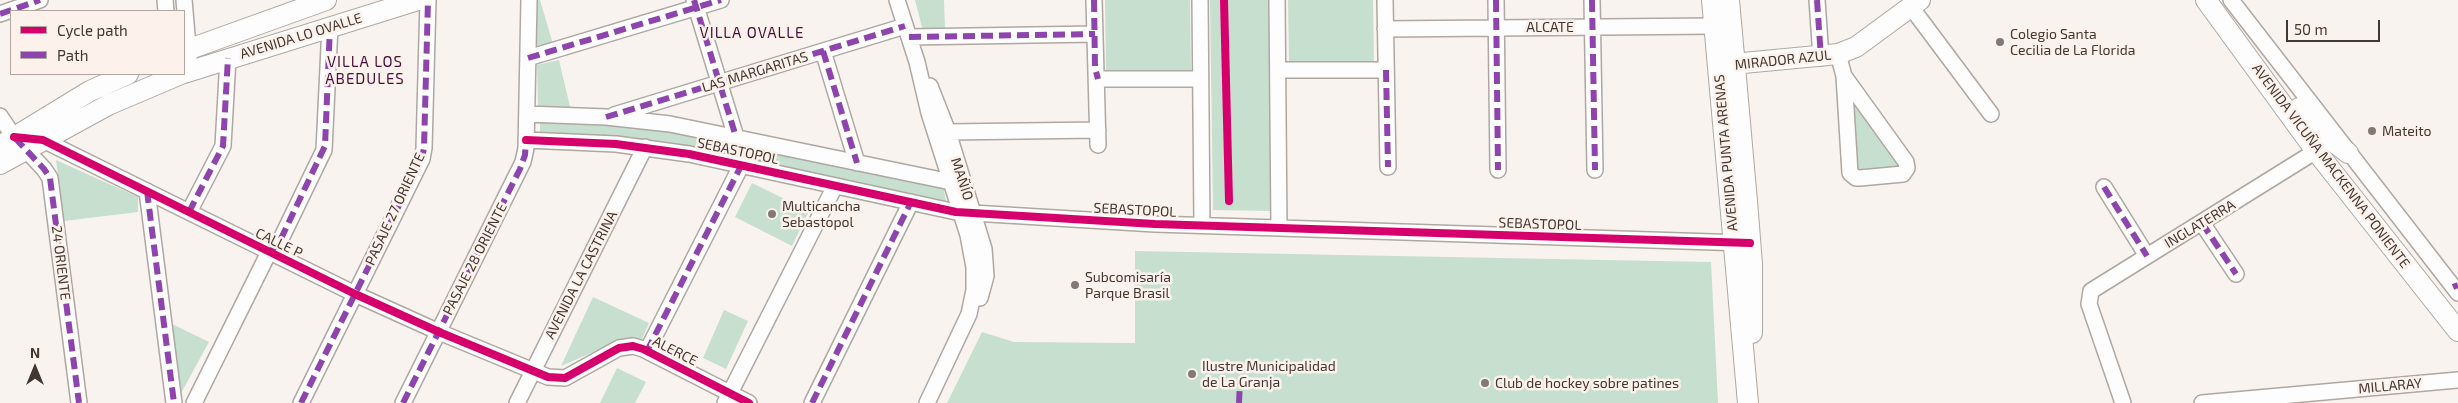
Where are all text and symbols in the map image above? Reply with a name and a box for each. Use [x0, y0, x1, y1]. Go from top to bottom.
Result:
street label: AVENIDA LO OVALLE [238, 9, 364, 63]
legend [10, 10, 185, 75]
scale bar [2288, 10, 2382, 42]
street label: ALCATE [1526, 19, 1574, 35]
text: 50 m [2294, 20, 2328, 38]
text: Cycle path [57, 21, 128, 39]
district label: VILLA OVALLE [698, 24, 806, 42]
place label: Colegio Santa Cecilia de La Florida [2010, 26, 2135, 58]
marker: Colegio Santa Cecilia de La Florida [1994, 36, 2006, 48]
text: Path [57, 46, 88, 64]
street label: MIRADOR AZUL [1734, 47, 1832, 73]
street label: LAS MARGARITAS [700, 48, 810, 96]
district label: VILLA LOS ABEDULES [324, 53, 406, 88]
street label: AVENIDA VICUÑA MACKENNA PONIENTE [2249, 60, 2413, 272]
street label: AVENIDA PUNTA ARENAS [1711, 74, 1741, 232]
place label: Mateito [2382, 123, 2432, 139]
marker: Mateito [2366, 125, 2378, 137]
street label: SEBASTOPOL [696, 134, 780, 168]
street label: PASAJE 27 ORIENTE [362, 150, 428, 268]
street label: MAÑÍO [947, 156, 977, 202]
street label: INGLATERRA [2162, 196, 2238, 252]
place label: Multicancha Sebastopol [782, 198, 860, 230]
street label: SEBASTOPOL [1093, 199, 1177, 221]
street label: PASAJE 28 ORIENTE [439, 200, 511, 318]
street label: AVENIDA LA CASTRINA [541, 208, 621, 342]
marker: Multicancha Sebastopol [766, 208, 778, 220]
street label: SEBASTOPOL [1498, 214, 1582, 234]
street label: CALLE P [253, 224, 305, 262]
street label: 24 ORIENTE [48, 225, 74, 301]
place label: Subcomisaría Parque Brasil [1085, 269, 1171, 302]
marker: Subcomisaría Parque Brasil [1069, 279, 1081, 291]
street label: ALERCE [650, 333, 700, 369]
north arrow [10, 343, 60, 393]
text: N [30, 344, 40, 361]
place label: Ilustre Municipalidad de La Granja [1202, 358, 1336, 391]
marker: Ilustre Municipalidad de La Granja [1186, 368, 1198, 380]
place label: Club de hockey sobre patines [1495, 375, 1679, 391]
street label: MILLARAY [2358, 375, 2422, 397]
marker: Club de hockey sobre patines [1479, 377, 1491, 389]

